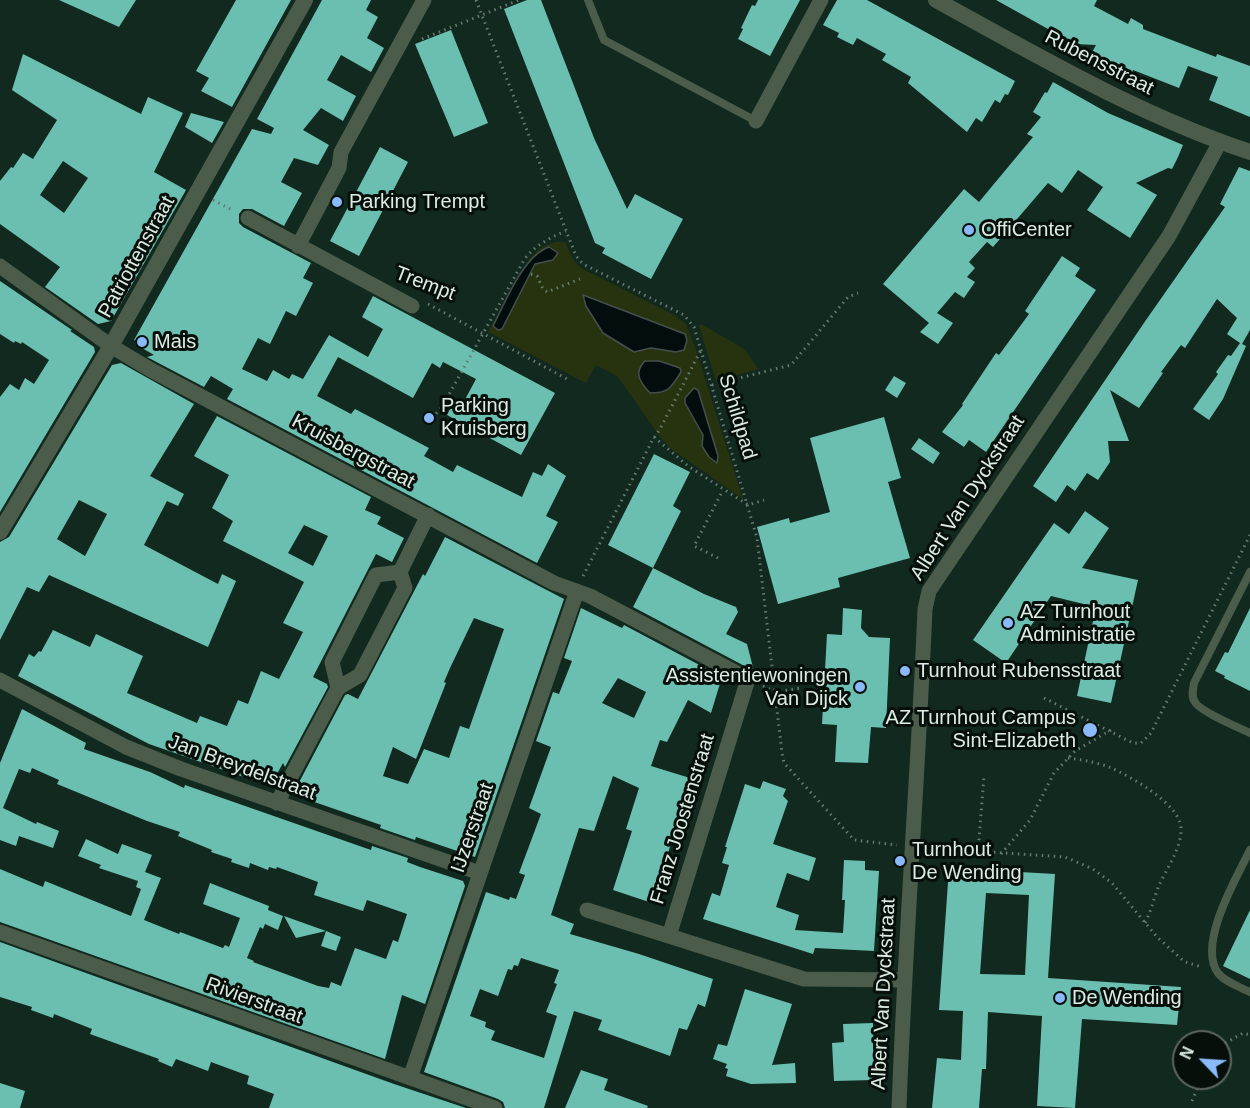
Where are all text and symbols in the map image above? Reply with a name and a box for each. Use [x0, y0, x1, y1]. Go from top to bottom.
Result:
street label: Rubensstraat [1041, 25, 1157, 101]
place label: Parking Trempt [349, 190, 485, 214]
street label: Patriottenstraat [94, 192, 180, 322]
marker: Parking Trempt [330, 195, 344, 209]
place label: OffiCenter [981, 218, 1072, 242]
marker: OffiCenter [962, 223, 976, 237]
street label: Trempt [391, 262, 459, 306]
place label: Mais [154, 330, 196, 354]
marker: Mais [135, 335, 149, 349]
street label: Schildpad [713, 371, 761, 463]
place label: Parking Kruisberg [441, 394, 527, 441]
street label: Kruisbergstraat [287, 410, 419, 494]
marker: Parking Kruisberg [422, 411, 436, 425]
street label: Albert Van Dyckstraat [906, 411, 1030, 585]
place label: AZ Turnhout Administratie [1020, 600, 1136, 647]
marker: AZ Turnhout Administratie [1001, 616, 1015, 630]
place label: Turnhout Rubensstraat [917, 659, 1121, 683]
place label: Assistentiewoningen Van Dijck [666, 664, 848, 711]
marker: Turnhout Rubensstraat [898, 664, 912, 678]
marker: Assistentiewoningen Van Dijck [853, 680, 867, 694]
place label: AZ Turnhout Campus Sint-Elizabeth [886, 706, 1076, 753]
marker: AZ Turnhout Campus Sint-Elizabeth [1081, 721, 1099, 739]
street label: Jan Breydelstraat [165, 730, 319, 806]
street label: Franz Joostenstraat [646, 731, 720, 907]
street label: IJzerstraat [446, 780, 500, 876]
place label: Turnhout De Wending [912, 838, 1022, 885]
marker: Turnhout De Wending [893, 854, 907, 868]
street label: Albert Van Dyckstraat [867, 898, 901, 1090]
street label: Rivierstraat [202, 972, 306, 1030]
place label: De Wending [1072, 986, 1182, 1010]
marker: De Wending [1053, 991, 1067, 1005]
north arrow [1172, 1030, 1232, 1090]
text: N [1177, 1044, 1197, 1062]

